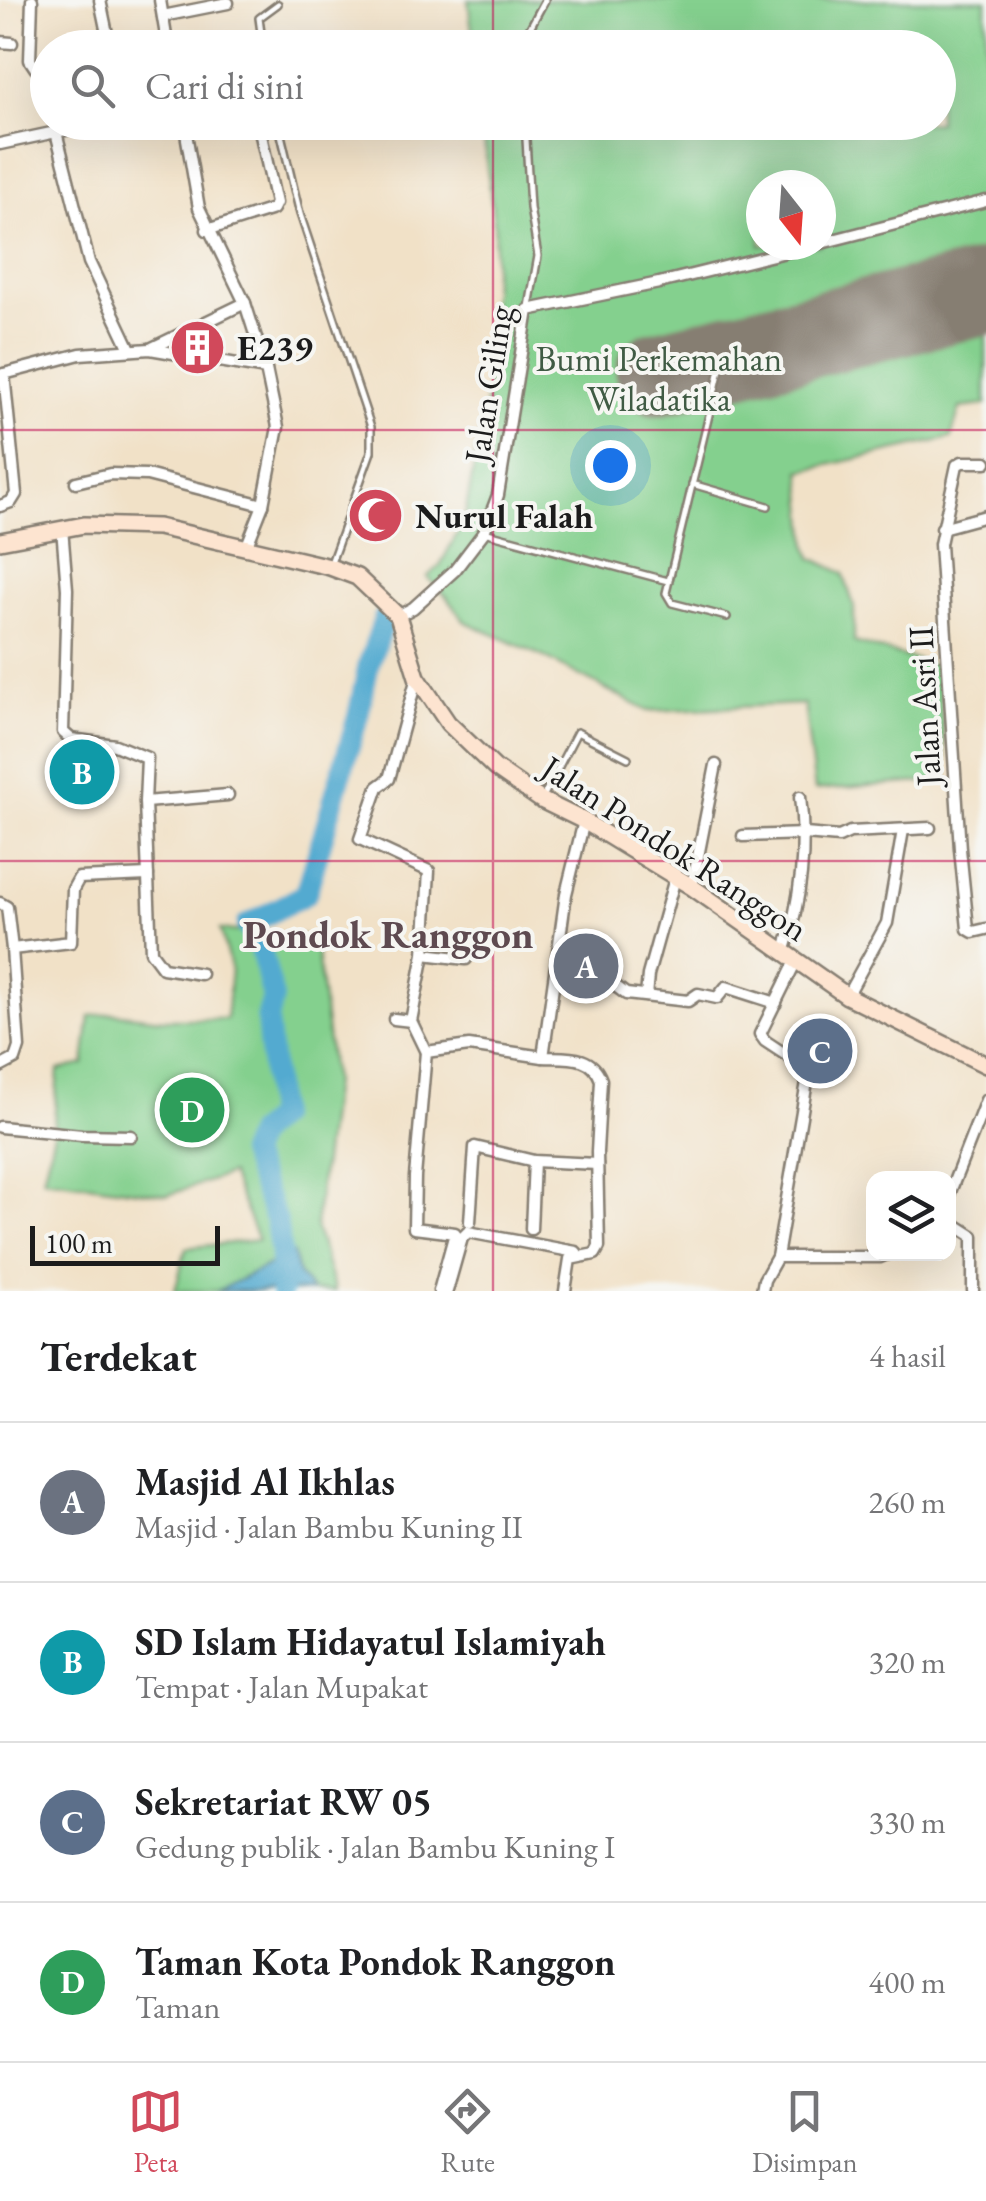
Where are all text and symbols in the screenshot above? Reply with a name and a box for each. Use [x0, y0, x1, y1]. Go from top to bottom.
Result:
search box [30, 30, 956, 140]
icon: search [65, 58, 120, 113]
text: Cari di sini [145, 61, 304, 110]
north arrow [746, 170, 836, 260]
street label: Jalan Giling [453, 301, 523, 469]
building icon: E239 [168, 317, 228, 377]
place label: E239 [237, 325, 313, 370]
park label: Bumi Perkemahan Wiladatika [536, 336, 782, 421]
your location [585, 440, 636, 491]
mosque icon: Nurul Falah [346, 485, 406, 545]
place label: Nurul Falah [415, 493, 593, 538]
street label: Jalan Asri II [897, 625, 951, 790]
pin: B [49, 734, 114, 810]
street label: Jalan Pondok Ranggon [531, 743, 817, 951]
district label: Pondok Ranggon [242, 908, 534, 960]
pin: A [554, 928, 618, 1004]
pin: C [788, 1014, 852, 1088]
pin: D [160, 1072, 224, 1148]
map controls [866, 1171, 956, 1261]
button: layers [866, 1171, 956, 1261]
scale bar [30, 1221, 220, 1266]
text: 100 m [45, 1225, 113, 1261]
text: Terdekat [40, 1329, 197, 1384]
text: 4 hasil [869, 1335, 946, 1377]
text: Masjid Al Ikhlas [135, 1457, 395, 1506]
text: A [61, 1481, 84, 1523]
text: 260 m [869, 1481, 946, 1523]
text: Masjid · Jalan Bambu Kuning II [135, 1506, 523, 1548]
text: SD Islam Hidayatul Islamiyah [135, 1617, 606, 1666]
text: B [62, 1641, 83, 1683]
text: 320 m [869, 1641, 946, 1683]
text: Tempat · Jalan Mupakat [135, 1666, 428, 1708]
text: Sekretariat RW 05 [135, 1777, 432, 1826]
text: C [61, 1801, 84, 1843]
text: 330 m [869, 1801, 946, 1843]
text: Gedung publik · Jalan Bambu Kuning I [135, 1826, 615, 1868]
text: Taman Kota Pondok Ranggon [135, 1937, 615, 1986]
text: D [60, 1961, 85, 2003]
text: 400 m [869, 1961, 946, 2003]
text: Taman [135, 1986, 220, 2028]
tab: Peta [128, 2084, 183, 2180]
tab: Rute [440, 2084, 495, 2180]
tab: Disimpan [752, 2084, 858, 2180]

